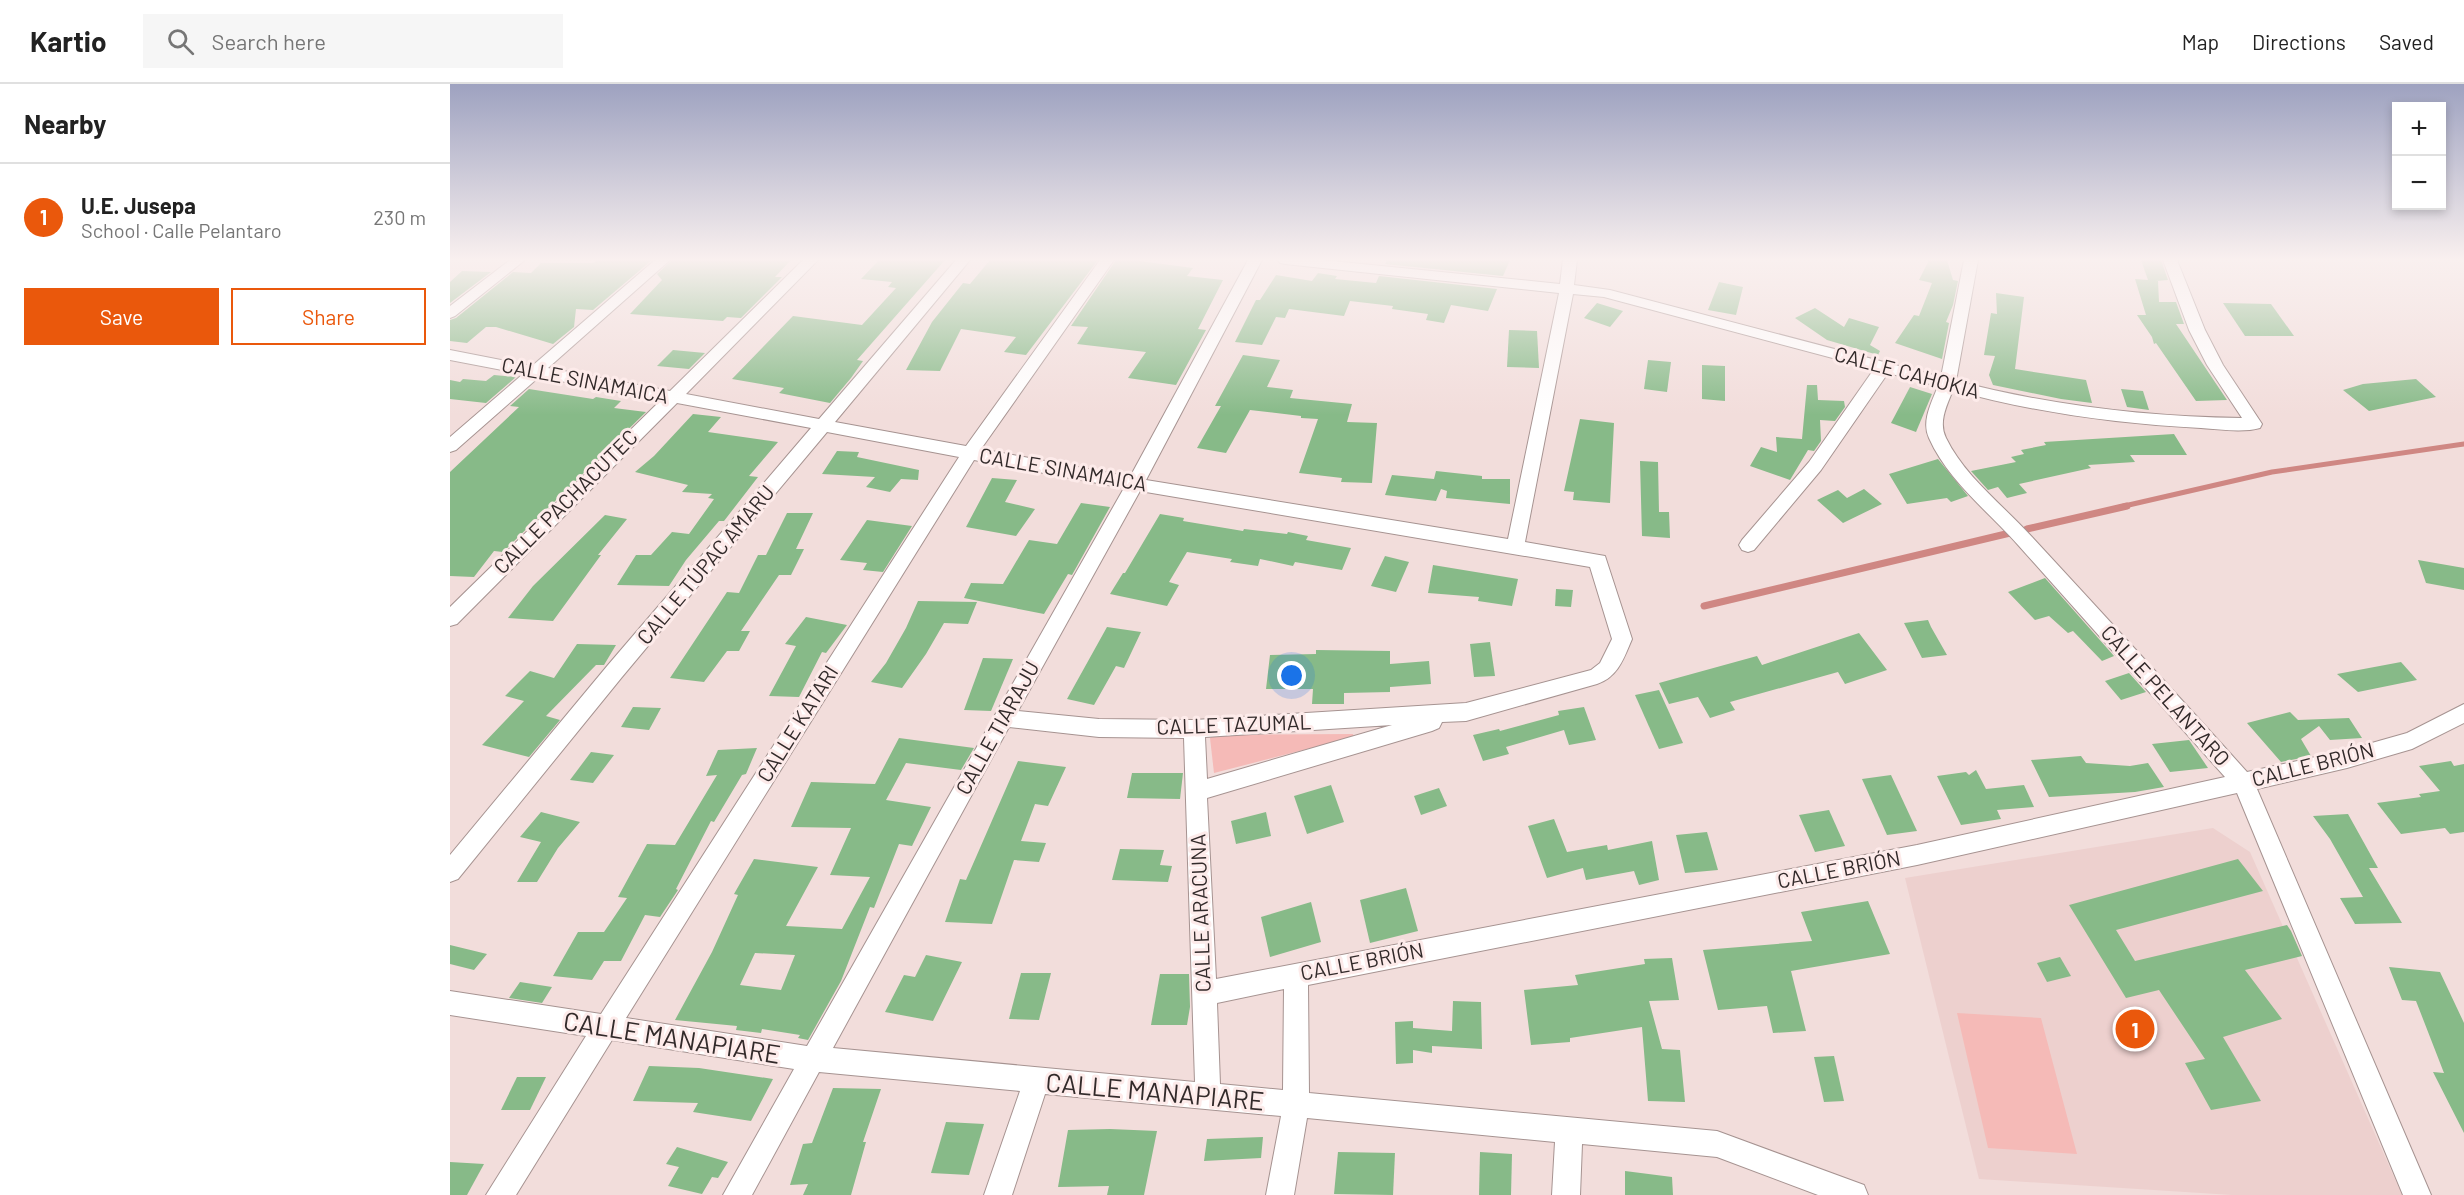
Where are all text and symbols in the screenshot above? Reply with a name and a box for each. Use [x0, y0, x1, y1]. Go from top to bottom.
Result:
search box [143, 14, 563, 68]
text: Kartio [30, 24, 107, 58]
icon: search [164, 25, 197, 58]
text: Search here [212, 28, 326, 54]
text: Map [2182, 29, 2219, 54]
text: Directions [2252, 29, 2346, 54]
text: Saved [2379, 29, 2434, 54]
map controls [2392, 102, 2446, 210]
button: + [2392, 102, 2446, 156]
text: Nearby [24, 108, 106, 139]
button: − [2392, 156, 2446, 210]
text: U.E. Jusepa [81, 192, 196, 218]
text: 1 [40, 205, 47, 229]
text: 230 m [373, 205, 426, 229]
text: School · Calle Pelantaro [81, 218, 282, 242]
button: Save [24, 288, 219, 345]
button: Share [231, 288, 426, 345]
street label: CALLE CAHOKIA [1832, 340, 1983, 403]
street label: CALLE SINAMAICA [500, 351, 671, 408]
street label: CALLE PACHACUTEC [488, 424, 642, 578]
street label: CALLE SINAMAICA [978, 441, 1149, 496]
street label: CALLE TÚPAC AMARU [631, 479, 779, 649]
street label: CALLE PELANTARO [2096, 620, 2236, 770]
street label: CALLE TIARAJU [950, 656, 1044, 798]
street label: CALLE KATARI [751, 660, 843, 786]
your location [1277, 661, 1306, 690]
street label: CALLE TAZUMAL [1156, 708, 1312, 739]
street label: CALLE BRIÓN [2249, 736, 2376, 791]
street label: CALLE ARACUNA [1184, 833, 1215, 993]
street label: CALLE BRIÓN [1775, 844, 1902, 893]
street label: CALLE BRIÓN [1298, 936, 1425, 985]
street label: CALLE MANAPIARE [562, 1004, 783, 1069]
pin: 1 [2116, 1006, 2154, 1052]
street label: CALLE MANAPIARE [1045, 1066, 1266, 1116]

